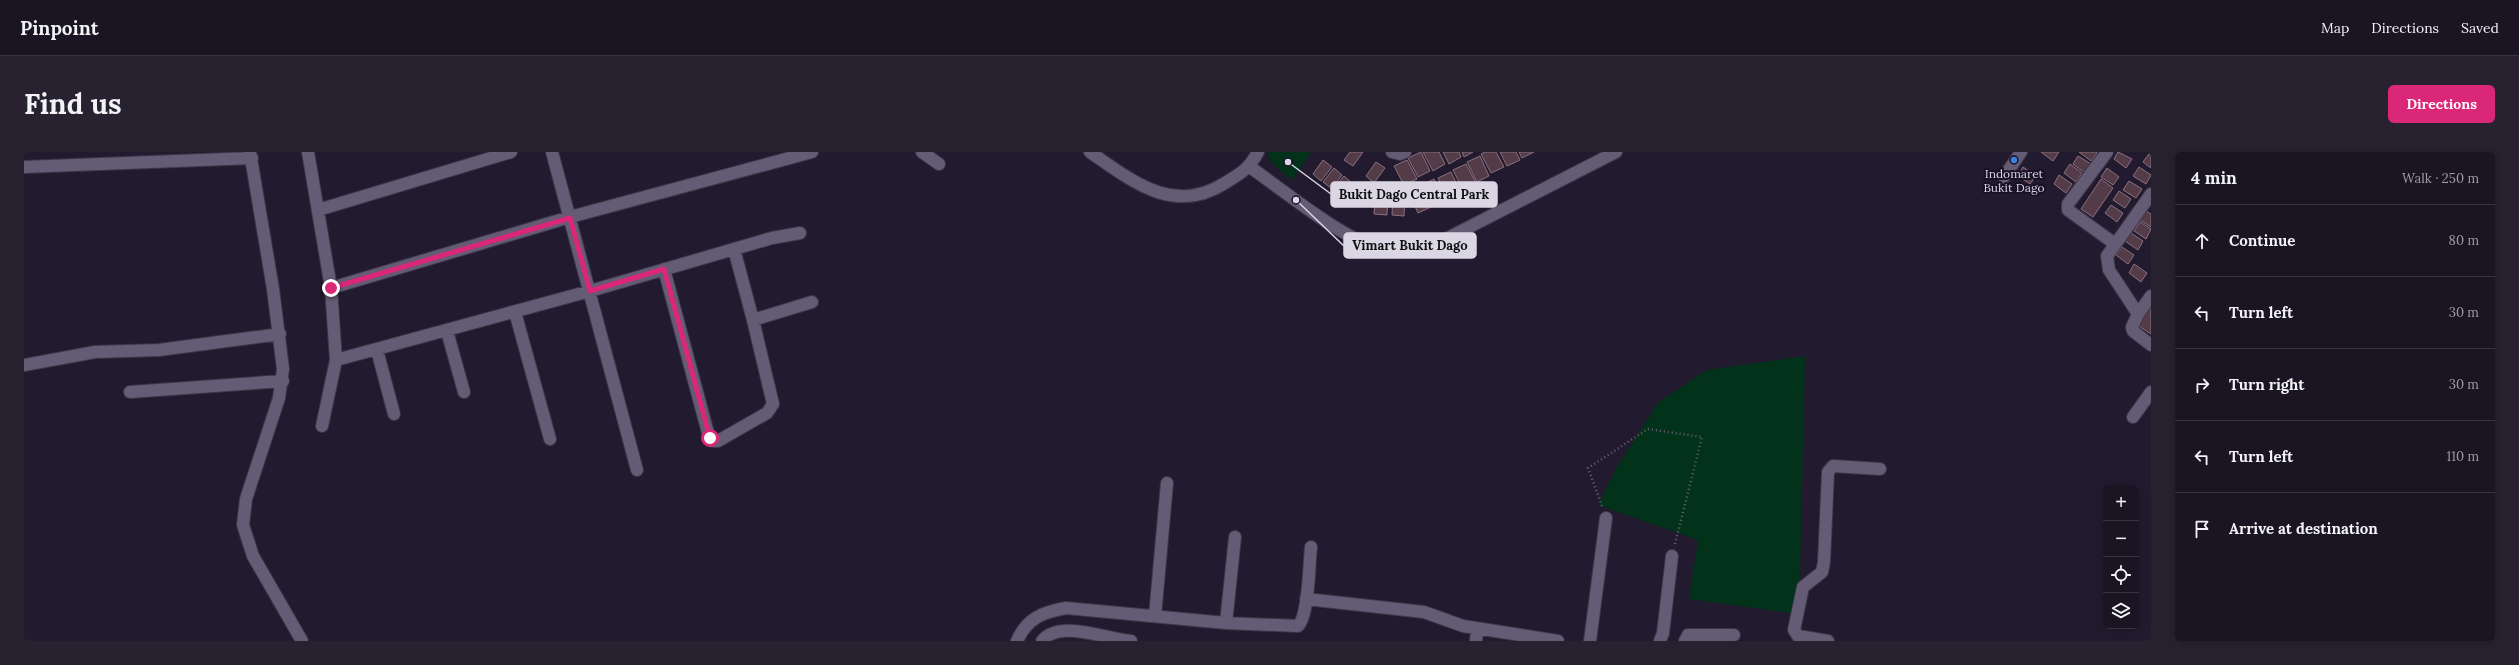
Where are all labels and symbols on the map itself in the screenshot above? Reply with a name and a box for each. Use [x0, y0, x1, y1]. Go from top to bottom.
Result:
marker: Indomaret Bukit Dago [2009, 155, 2019, 165]
place label: Indomaret Bukit Dago [1983, 166, 2045, 195]
callout: Bukit Dago Central Park [1331, 182, 1497, 207]
text: Bukit Dago Central Park [1339, 186, 1490, 203]
callout: Vimart Bukit Dago [1344, 233, 1476, 258]
text: Vimart Bukit Dago [1352, 237, 1468, 254]
route end [322, 279, 340, 297]
route start [701, 429, 719, 447]

